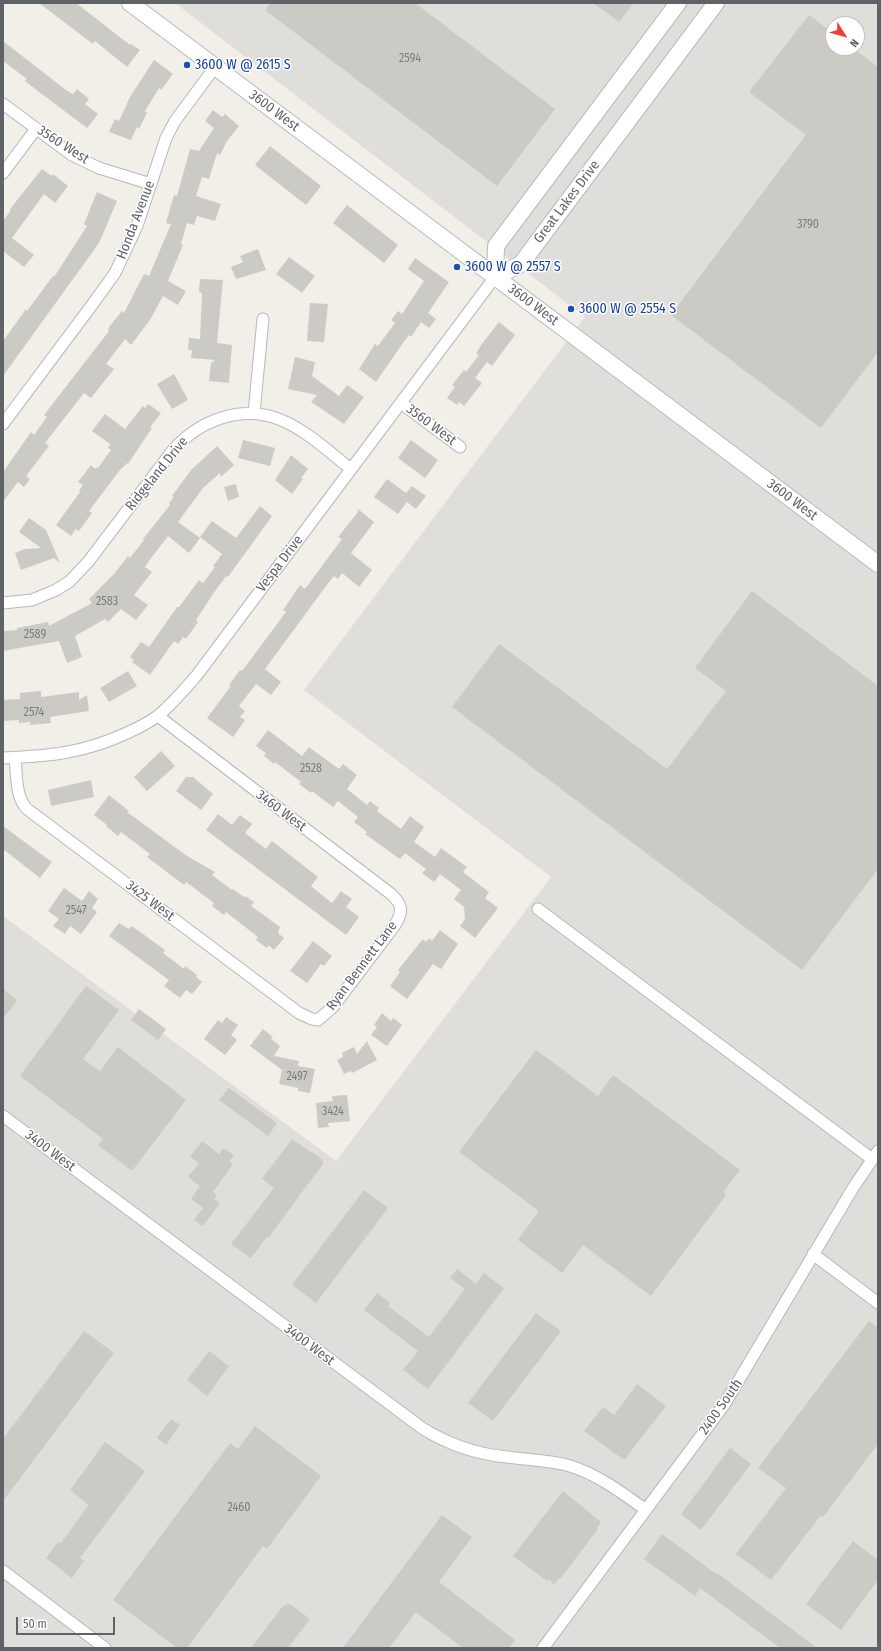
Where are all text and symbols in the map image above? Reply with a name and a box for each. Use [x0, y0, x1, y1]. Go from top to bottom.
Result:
north arrow [825, 16, 865, 56]
text: N [847, 36, 861, 49]
house number: 2594 [399, 52, 421, 66]
place label: 3600 W @ 2615 S [195, 57, 291, 73]
marker: 3600 W @ 2615 S [182, 60, 192, 70]
street label: 3600 West [245, 87, 303, 135]
street label: 3560 West [34, 122, 92, 168]
street label: Great Lakes Drive [530, 157, 604, 247]
street label: Honda Avenue [113, 178, 159, 262]
house number: 3790 [797, 218, 819, 232]
place label: 3600 W @ 2557 S [465, 259, 561, 275]
marker: 3600 W @ 2557 S [452, 262, 462, 272]
street label: 3600 West [504, 281, 562, 329]
place label: 3600 W @ 2554 S [579, 301, 676, 317]
marker: 3600 W @ 2554 S [566, 304, 576, 314]
street label: 3560 West [403, 401, 459, 449]
street label: Ridgeland Drive [122, 434, 192, 514]
street label: 3600 West [763, 476, 821, 524]
street label: Vespa Drive [253, 532, 307, 596]
house number: 2583 [96, 595, 118, 609]
house number: 2589 [24, 628, 46, 642]
house number: 2574 [24, 706, 44, 720]
house number: 2528 [300, 762, 322, 776]
street label: 3460 West [253, 787, 309, 835]
street label: 3425 West [122, 877, 178, 925]
house number: 2547 [65, 904, 87, 918]
street label: Ryan Bennett Lane [323, 918, 401, 1014]
house number: 2497 [286, 1070, 308, 1084]
house number: 3424 [322, 1105, 344, 1119]
street label: 3400 West [21, 1127, 79, 1175]
street label: 3400 West [280, 1321, 338, 1369]
street label: 2400 South [696, 1376, 746, 1438]
house number: 2460 [227, 1501, 251, 1515]
scale bar [18, 1609, 117, 1635]
text: 50 m [23, 1617, 47, 1631]

